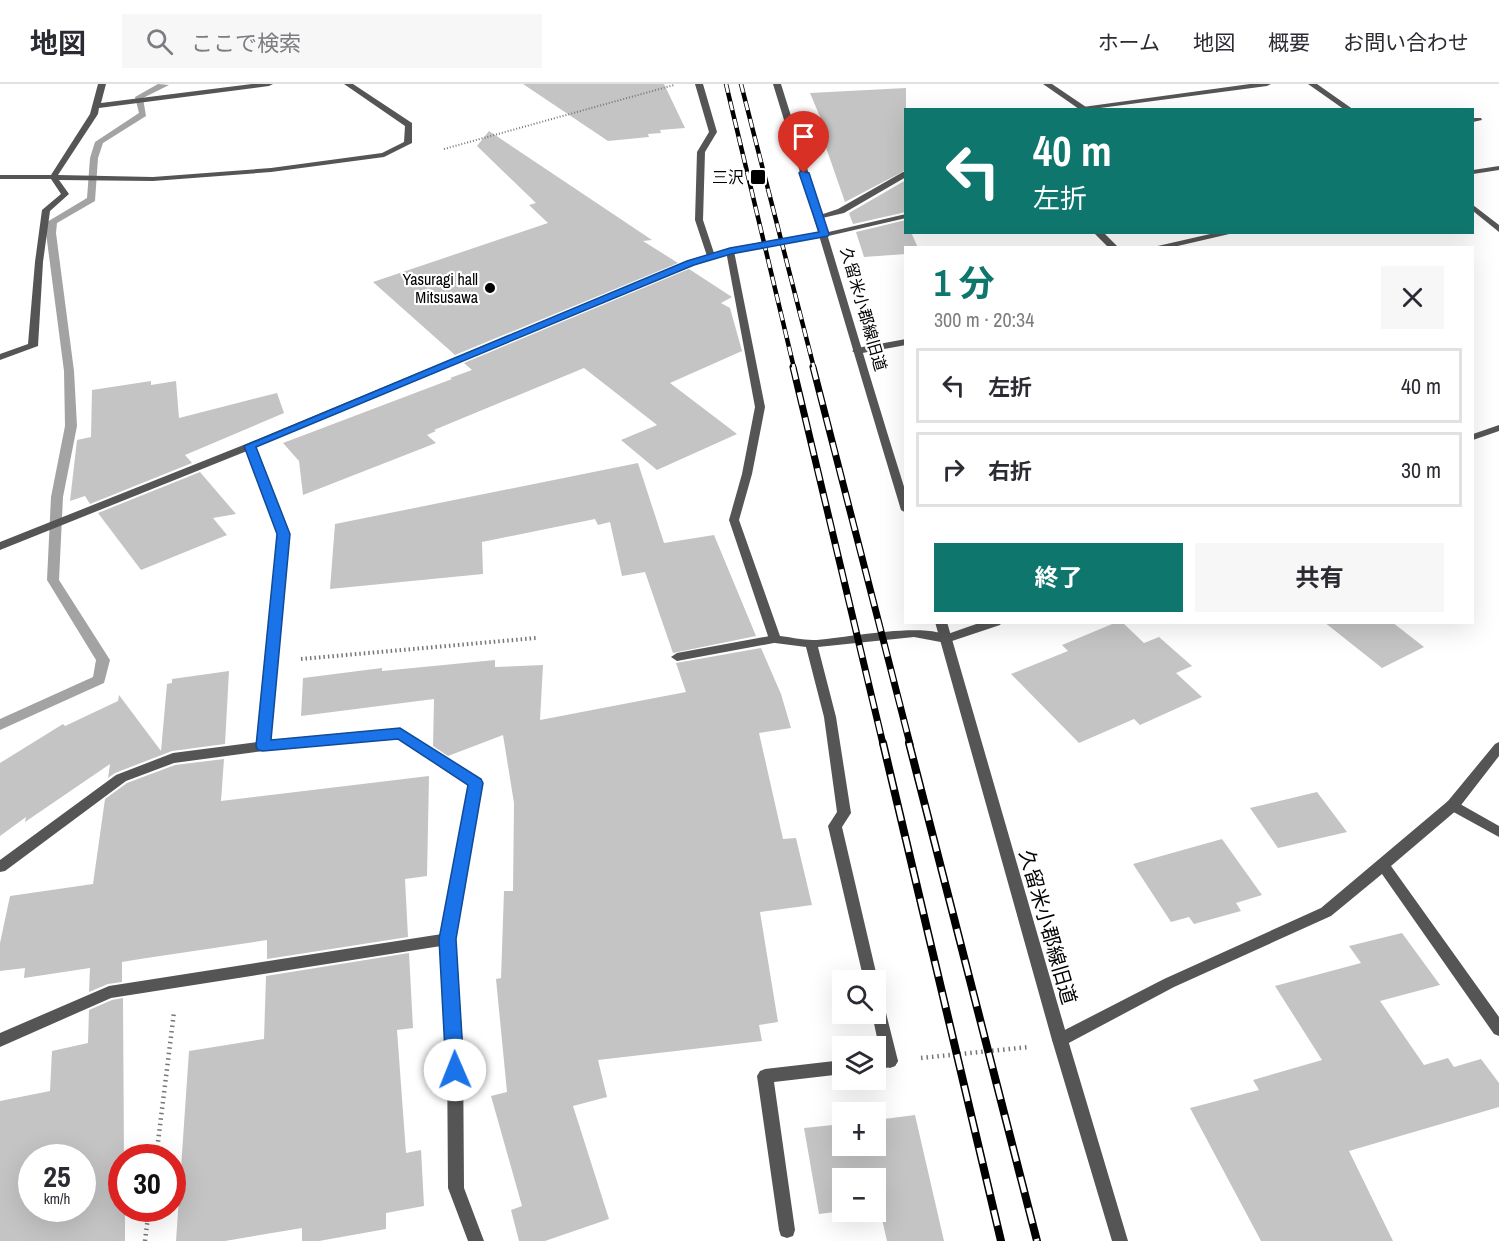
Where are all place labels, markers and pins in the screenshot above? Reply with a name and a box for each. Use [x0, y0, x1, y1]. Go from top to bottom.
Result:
pin [778, 111, 829, 173]
place label: 三沢 [712, 166, 744, 188]
marker: 三沢 [749, 168, 767, 186]
place label: Yasuragi hall Mitsusawa [402, 268, 479, 308]
marker: Yasuragi hall Mitsusawa [483, 281, 497, 295]

